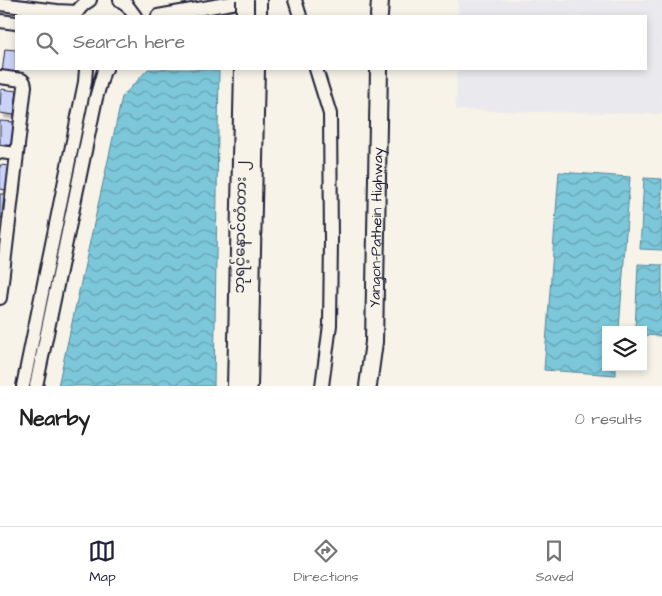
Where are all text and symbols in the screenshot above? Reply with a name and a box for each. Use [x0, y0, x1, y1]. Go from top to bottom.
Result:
search box [15, 15, 647, 70]
icon: search [33, 29, 61, 57]
text: Search here [73, 29, 185, 56]
street label: Yangon-Pathein Highway [364, 147, 389, 308]
street label: ဘုရင့်နောင်တံတား ၂ [228, 160, 253, 294]
map controls [602, 326, 647, 371]
button: layers [602, 326, 647, 371]
text: Nearby [20, 404, 90, 433]
text: 0 results [575, 408, 642, 430]
tab: Map [88, 537, 116, 587]
tab: Directions [293, 537, 358, 587]
tab: Saved [535, 537, 574, 587]

